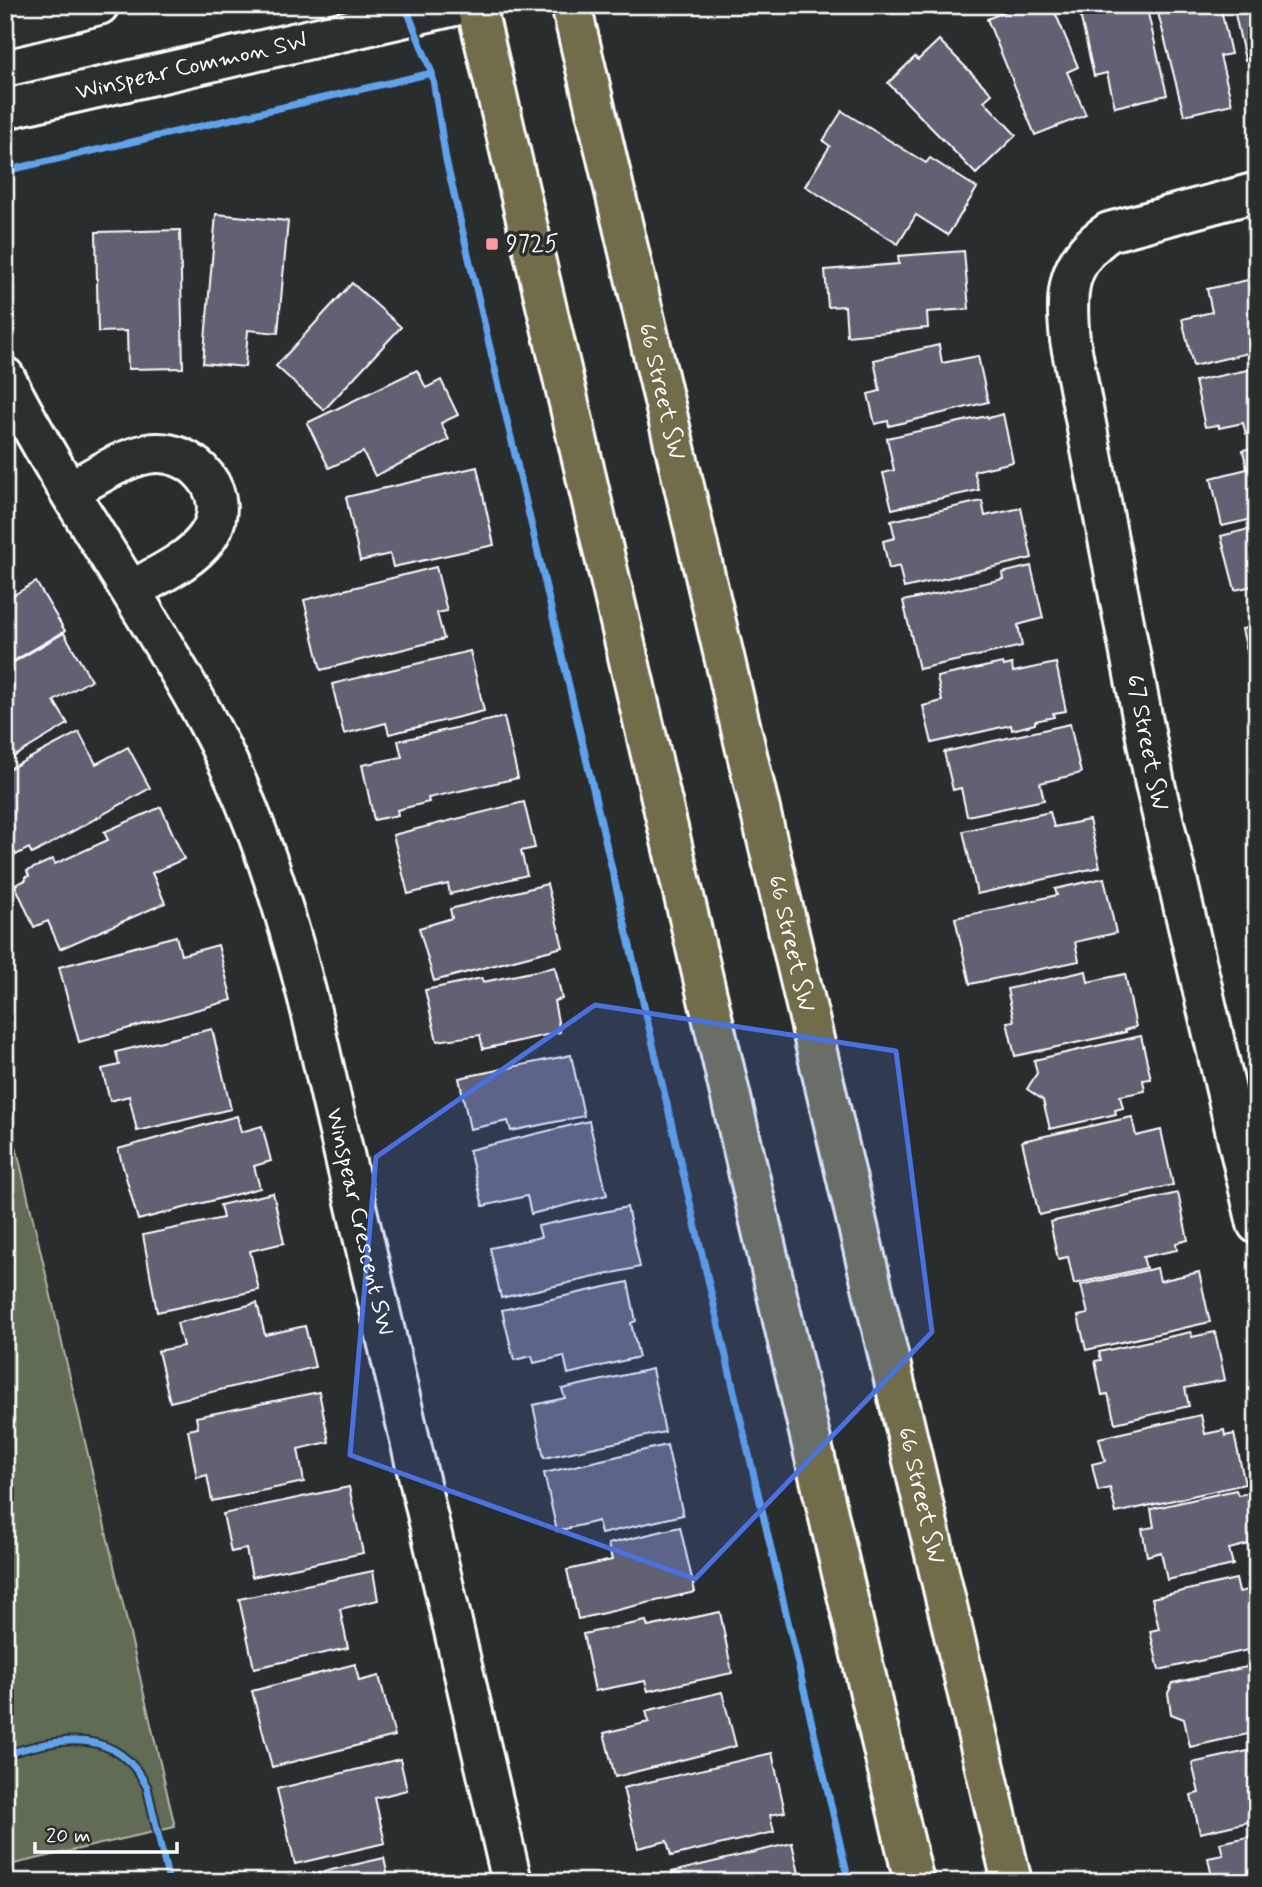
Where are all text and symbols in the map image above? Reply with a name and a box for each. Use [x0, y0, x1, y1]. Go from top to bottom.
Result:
street label: Winspear Common SW [73, 25, 310, 108]
place label: 9725 [506, 229, 559, 260]
marker: 9725 [484, 236, 500, 252]
street label: 66 Street SW [631, 320, 693, 463]
street label: 67 Street SW [1119, 672, 1176, 814]
street label: 66 Street SW [760, 872, 823, 1015]
street label: Winspear Crescent SW [318, 1105, 401, 1338]
street label: 66 Street SW [890, 1424, 952, 1567]
scale bar [35, 1810, 177, 1854]
text: 20 m [46, 1822, 91, 1850]

